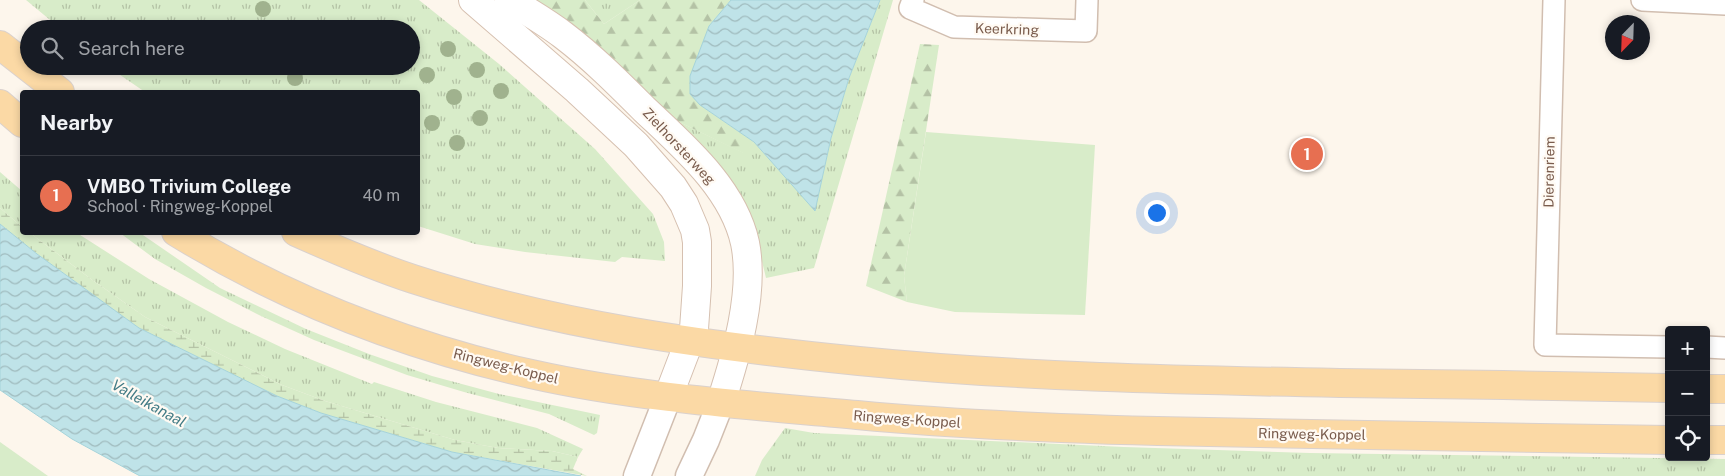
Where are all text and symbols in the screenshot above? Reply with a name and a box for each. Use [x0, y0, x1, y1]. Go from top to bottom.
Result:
north arrow [1605, 15, 1650, 60]
search box [20, 20, 420, 75]
street label: Keerkring [975, 20, 1040, 38]
icon: search [38, 34, 66, 62]
text: Search here [78, 37, 185, 59]
street label: Zielhorsterweg [639, 104, 719, 188]
text: Nearby [40, 110, 113, 135]
pin: 1 [1291, 135, 1323, 173]
street label: Dierenriem [1540, 136, 1558, 208]
text: VMBO Trivium College [87, 175, 291, 197]
text: 1 [53, 186, 59, 205]
text: 40 m [362, 186, 400, 205]
text: School · Ringweg-Koppel [87, 197, 273, 216]
your location [1144, 200, 1170, 226]
map controls [1665, 326, 1710, 461]
button: + [1665, 326, 1710, 371]
street label: Ringweg-Koppel [452, 345, 560, 387]
button: − [1665, 371, 1710, 416]
water label: Valleikanaal [109, 376, 189, 430]
street label: Ringweg-Koppel [853, 407, 961, 431]
button: locate [1665, 416, 1710, 461]
street label: Ringweg-Koppel [1258, 425, 1366, 443]

